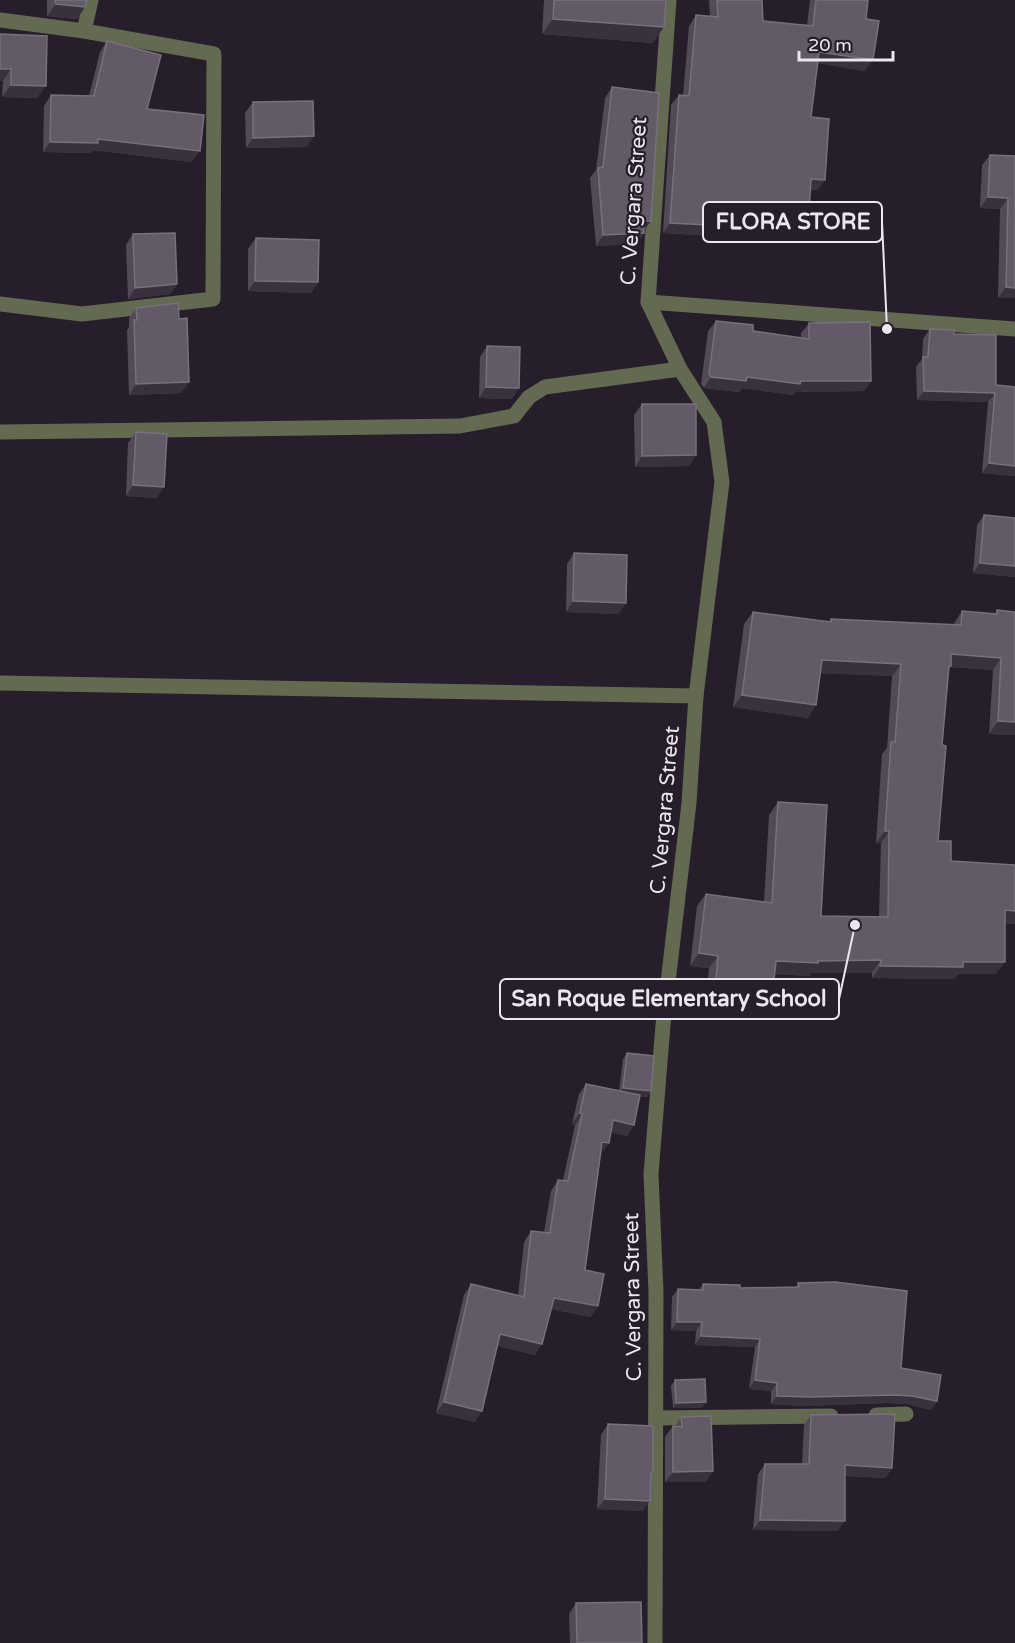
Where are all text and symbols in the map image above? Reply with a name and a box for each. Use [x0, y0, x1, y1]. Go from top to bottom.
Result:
scale bar [799, 24, 894, 62]
text: 20 m [808, 34, 852, 56]
street label: C. Vergara Street [616, 116, 652, 286]
callout: FLORA STORE [703, 202, 882, 242]
text: FLORA STORE [716, 209, 870, 235]
street label: C. Vergara Street [645, 725, 685, 895]
callout: San Roque Elementary School [500, 979, 839, 1019]
text: San Roque Elementary School [512, 986, 826, 1012]
street label: C. Vergara Street [619, 1212, 647, 1382]

